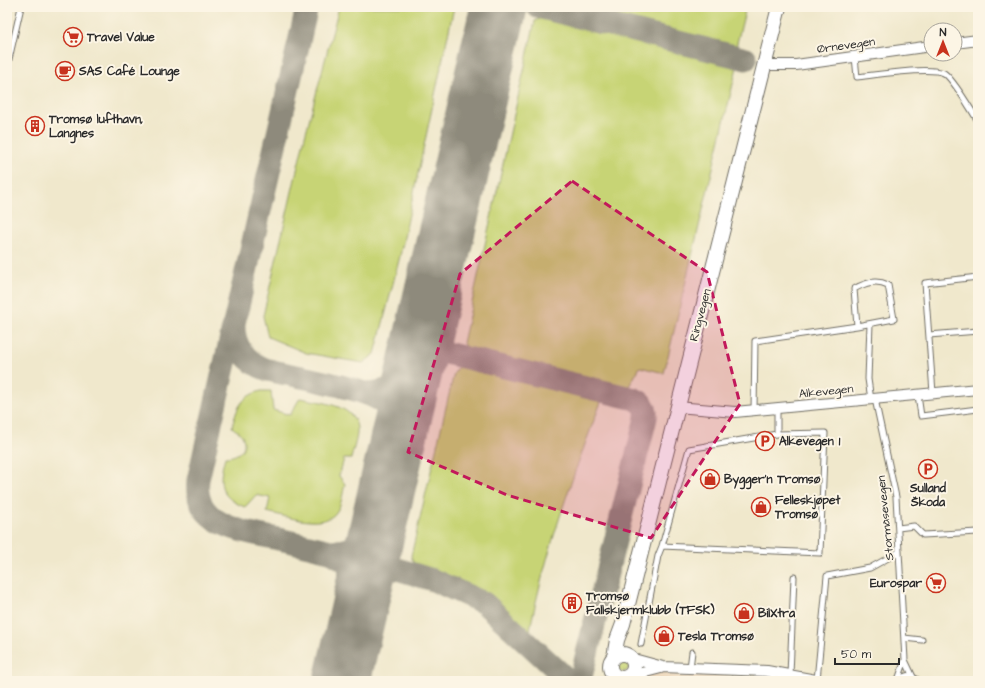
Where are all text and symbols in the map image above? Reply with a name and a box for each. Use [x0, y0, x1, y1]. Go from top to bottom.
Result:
north arrow [923, 22, 963, 62]
text: N [940, 25, 947, 40]
supermarket icon: Travel Value [62, 26, 84, 48]
place label: Travel Value [86, 29, 155, 46]
street label: Ørnevegen [816, 33, 876, 59]
cafe icon: SAS Café Lounge [54, 60, 76, 82]
place label: SAS Café Lounge [78, 63, 180, 82]
place label: Tromsø lufthavn, Langnes [48, 111, 143, 144]
building icon: Tromsø lufthavn, Langnes [24, 115, 46, 137]
street label: Ringvegen [685, 287, 717, 344]
street label: Alkevegen [798, 380, 854, 404]
parking icon: Alkevegen 1 [754, 430, 776, 452]
place label: Alkevegen 1 [779, 433, 841, 452]
parking icon: Sulland Škoda [917, 458, 939, 480]
shop icon: Bygger'n Tromsø [699, 468, 721, 490]
place label: Bygger'n Tromsø [724, 471, 821, 490]
street label: Stormåsevegen [873, 475, 899, 561]
place label: Sulland Škoda [909, 480, 947, 511]
place label: Felleskjøpet Tromsø [774, 492, 841, 523]
shop icon: Felleskjøpet Tromsø [750, 496, 772, 518]
supermarket icon: Eurospar [925, 572, 947, 594]
place label: Eurospar [870, 575, 922, 593]
place label: Tromsø Fallskjermklubb (TFSK) [585, 588, 715, 620]
building icon: Tromsø Fallskjermklubb (TFSK) [561, 592, 583, 614]
shop icon: BilXtra [733, 602, 755, 624]
place label: BilXtra [758, 605, 796, 622]
shop icon: Tesla Tromsø [653, 625, 675, 647]
place label: Tesla Tromsø [677, 628, 754, 645]
scale bar [835, 640, 899, 666]
text: 50 m [841, 646, 872, 663]

